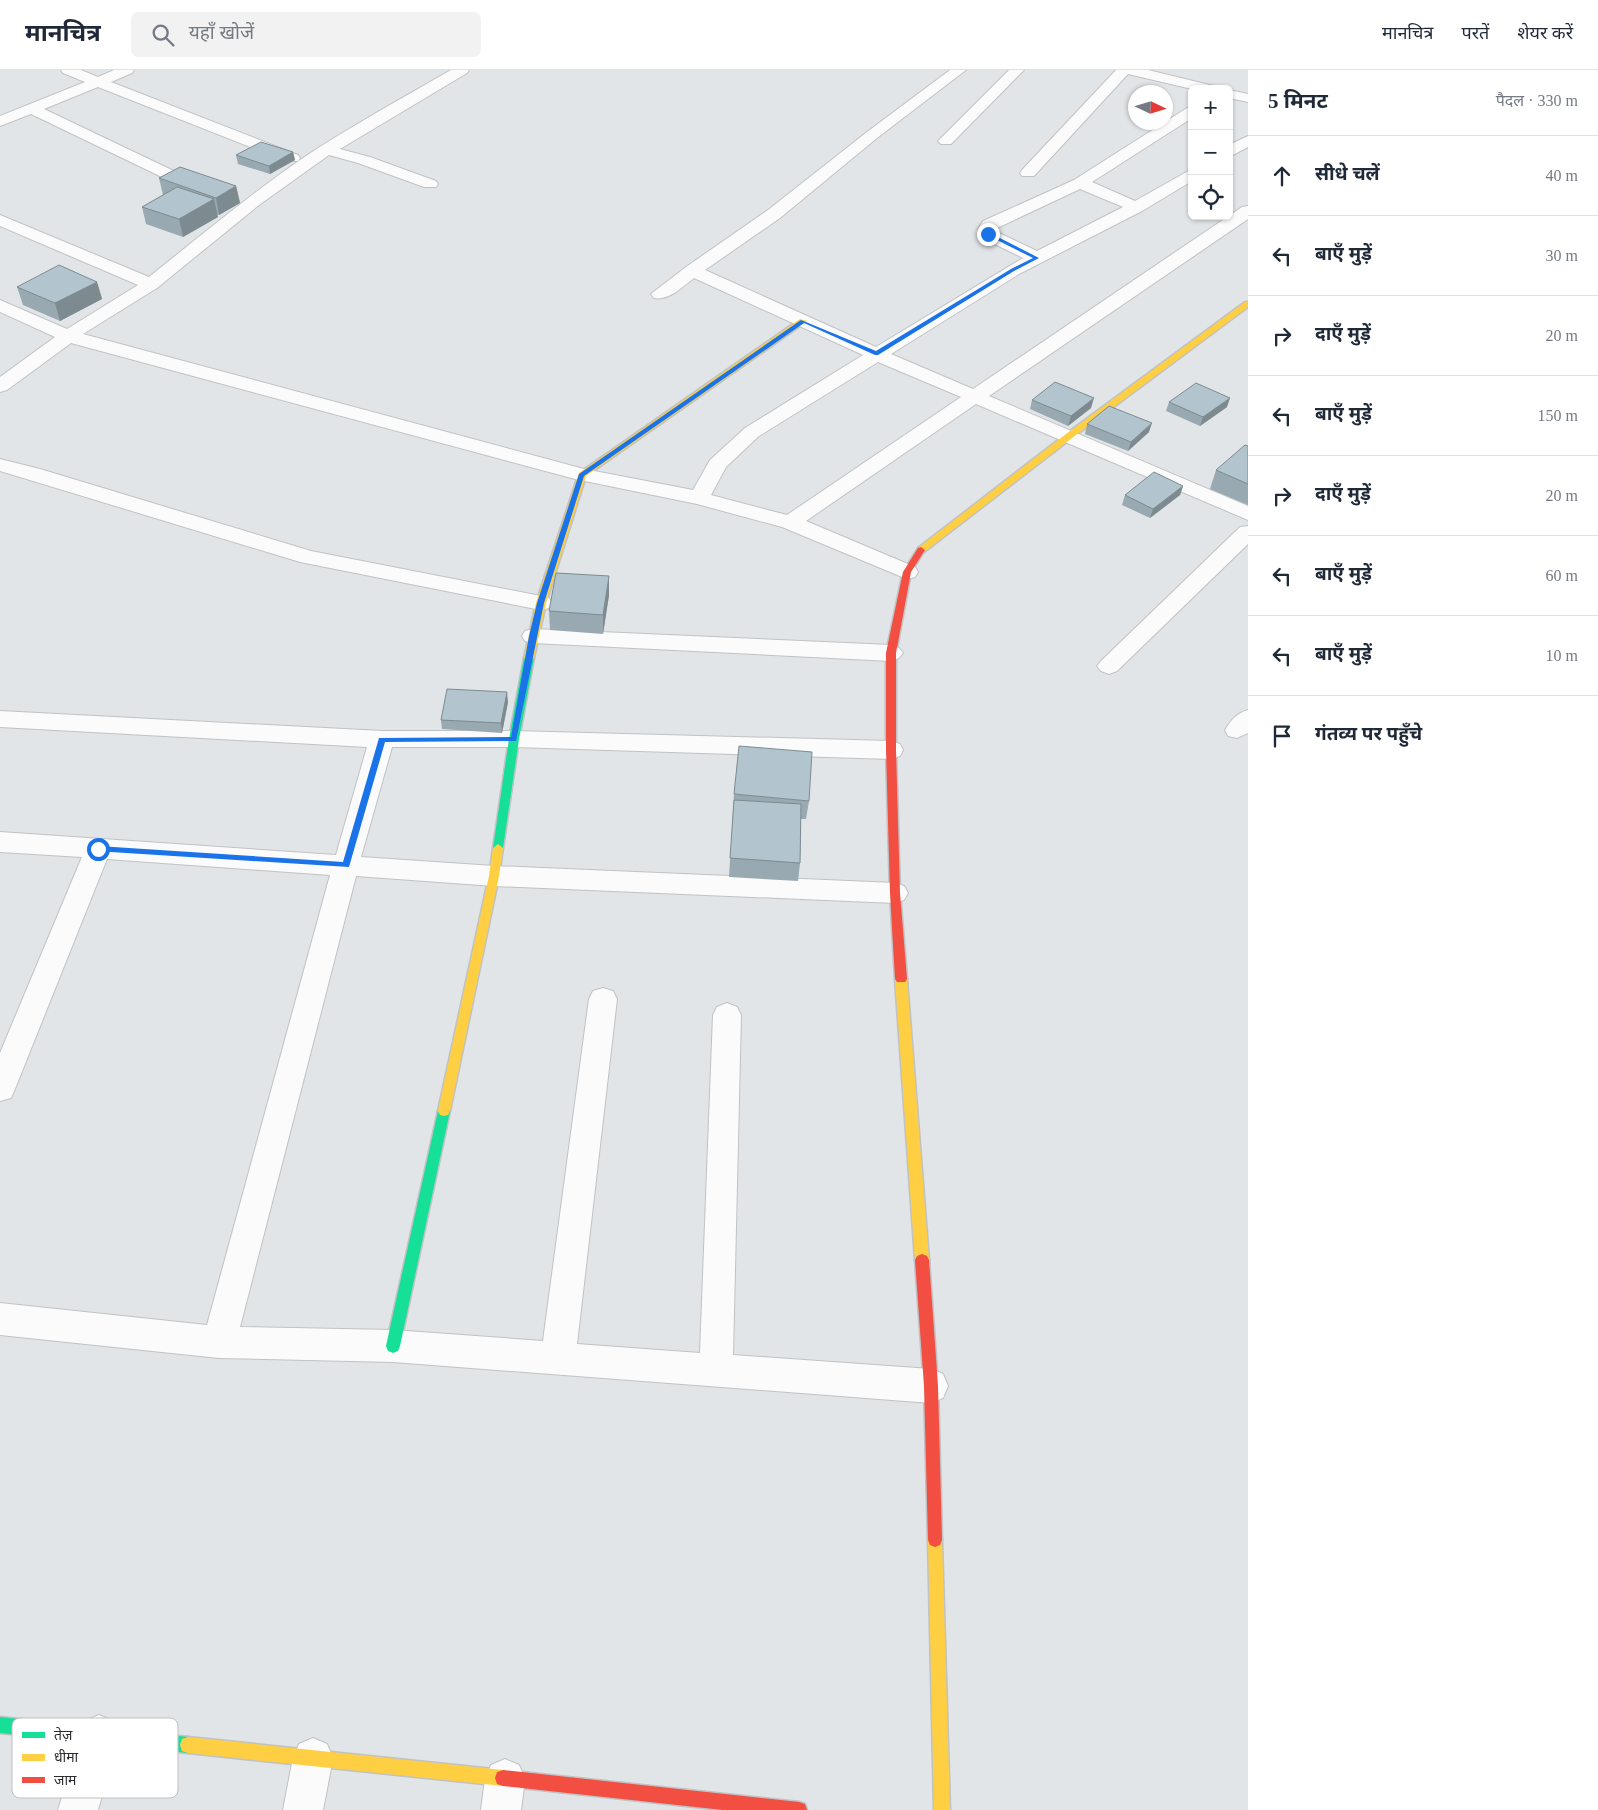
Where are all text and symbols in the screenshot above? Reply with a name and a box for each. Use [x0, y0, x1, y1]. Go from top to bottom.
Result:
search box [131, 12, 481, 57]
text: मानचित्र [25, 20, 101, 46]
icon: search [149, 21, 177, 49]
text: यहाँ खोजें [189, 22, 254, 43]
text: मानचित्र [1382, 23, 1433, 43]
text: परतें [1461, 23, 1489, 43]
text: शेयर करें [1517, 23, 1573, 43]
north arrow [1128, 85, 1173, 130]
map controls [1188, 85, 1233, 220]
button: + [1188, 85, 1233, 130]
text: 5 मिनट [1268, 89, 1328, 113]
text: पैदल · 330 m [1496, 92, 1578, 109]
button: − [1188, 130, 1233, 175]
icon: ahead [1268, 162, 1296, 190]
text: सीधे चलें [1315, 163, 1380, 184]
text: 40 m [1546, 167, 1578, 184]
button: locate [1188, 175, 1233, 220]
route end [977, 223, 1000, 246]
icon: left [1268, 242, 1296, 270]
text: बाएँ मुड़ें [1315, 243, 1372, 264]
text: 30 m [1546, 247, 1578, 264]
icon: right [1268, 322, 1296, 350]
text: दाएँ मुड़ें [1315, 323, 1371, 344]
text: 20 m [1546, 327, 1578, 344]
icon: left [1268, 402, 1296, 430]
text: बाएँ मुड़ें [1315, 403, 1372, 424]
text: 150 m [1538, 407, 1578, 424]
icon: right [1268, 482, 1296, 510]
text: दाएँ मुड़ें [1315, 483, 1371, 504]
text: 20 m [1546, 487, 1578, 504]
icon: left [1268, 562, 1296, 590]
text: बाएँ मुड़ें [1315, 563, 1372, 584]
text: 60 m [1546, 567, 1578, 584]
icon: left [1268, 642, 1296, 670]
text: बाएँ मुड़ें [1315, 643, 1372, 664]
text: 10 m [1546, 647, 1578, 664]
icon: arrive [1268, 722, 1296, 750]
text: गंतव्य पर पहुँचे [1315, 723, 1422, 744]
route start [87, 838, 110, 861]
legend [12, 1718, 178, 1798]
text: तेज़ [54, 1726, 73, 1743]
text: धीमा [54, 1749, 79, 1765]
text: जाम [54, 1773, 77, 1788]

